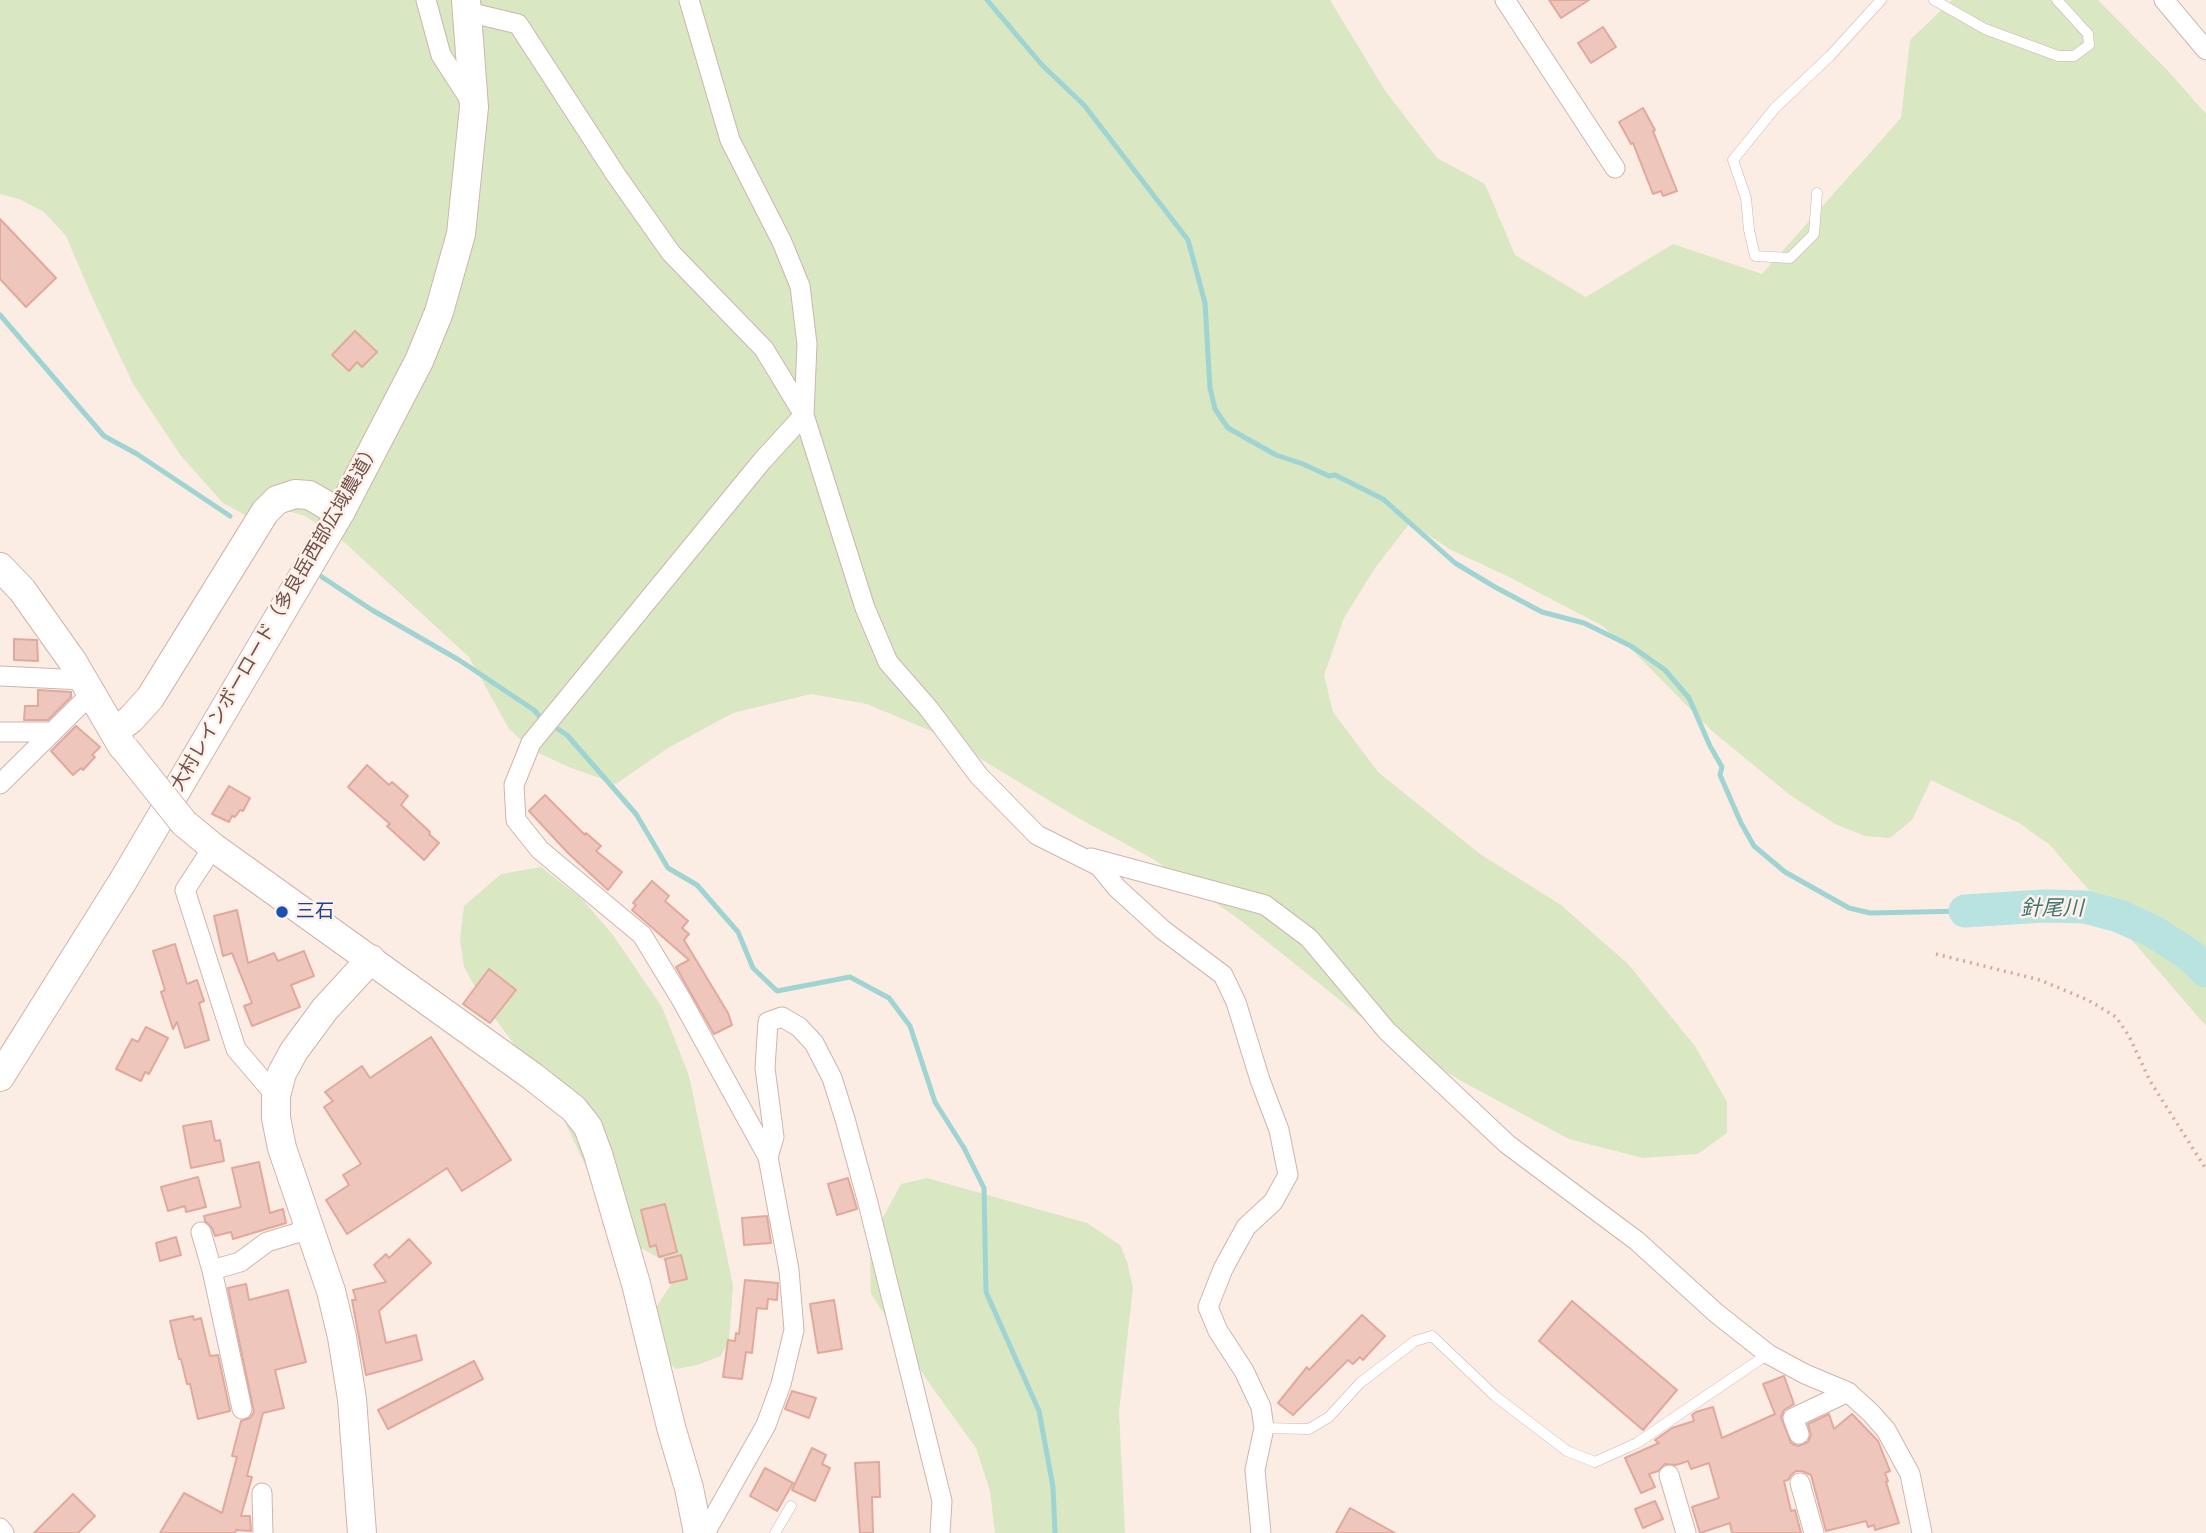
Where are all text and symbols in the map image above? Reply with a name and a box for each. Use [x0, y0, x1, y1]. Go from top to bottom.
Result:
street label: 大村レインボーロード（多良岳西部広域農道） [166, 439, 386, 795]
water label: 針尾川 [2021, 896, 2083, 922]
place label: 三石 [296, 901, 334, 923]
marker: 三石 [274, 904, 290, 920]

